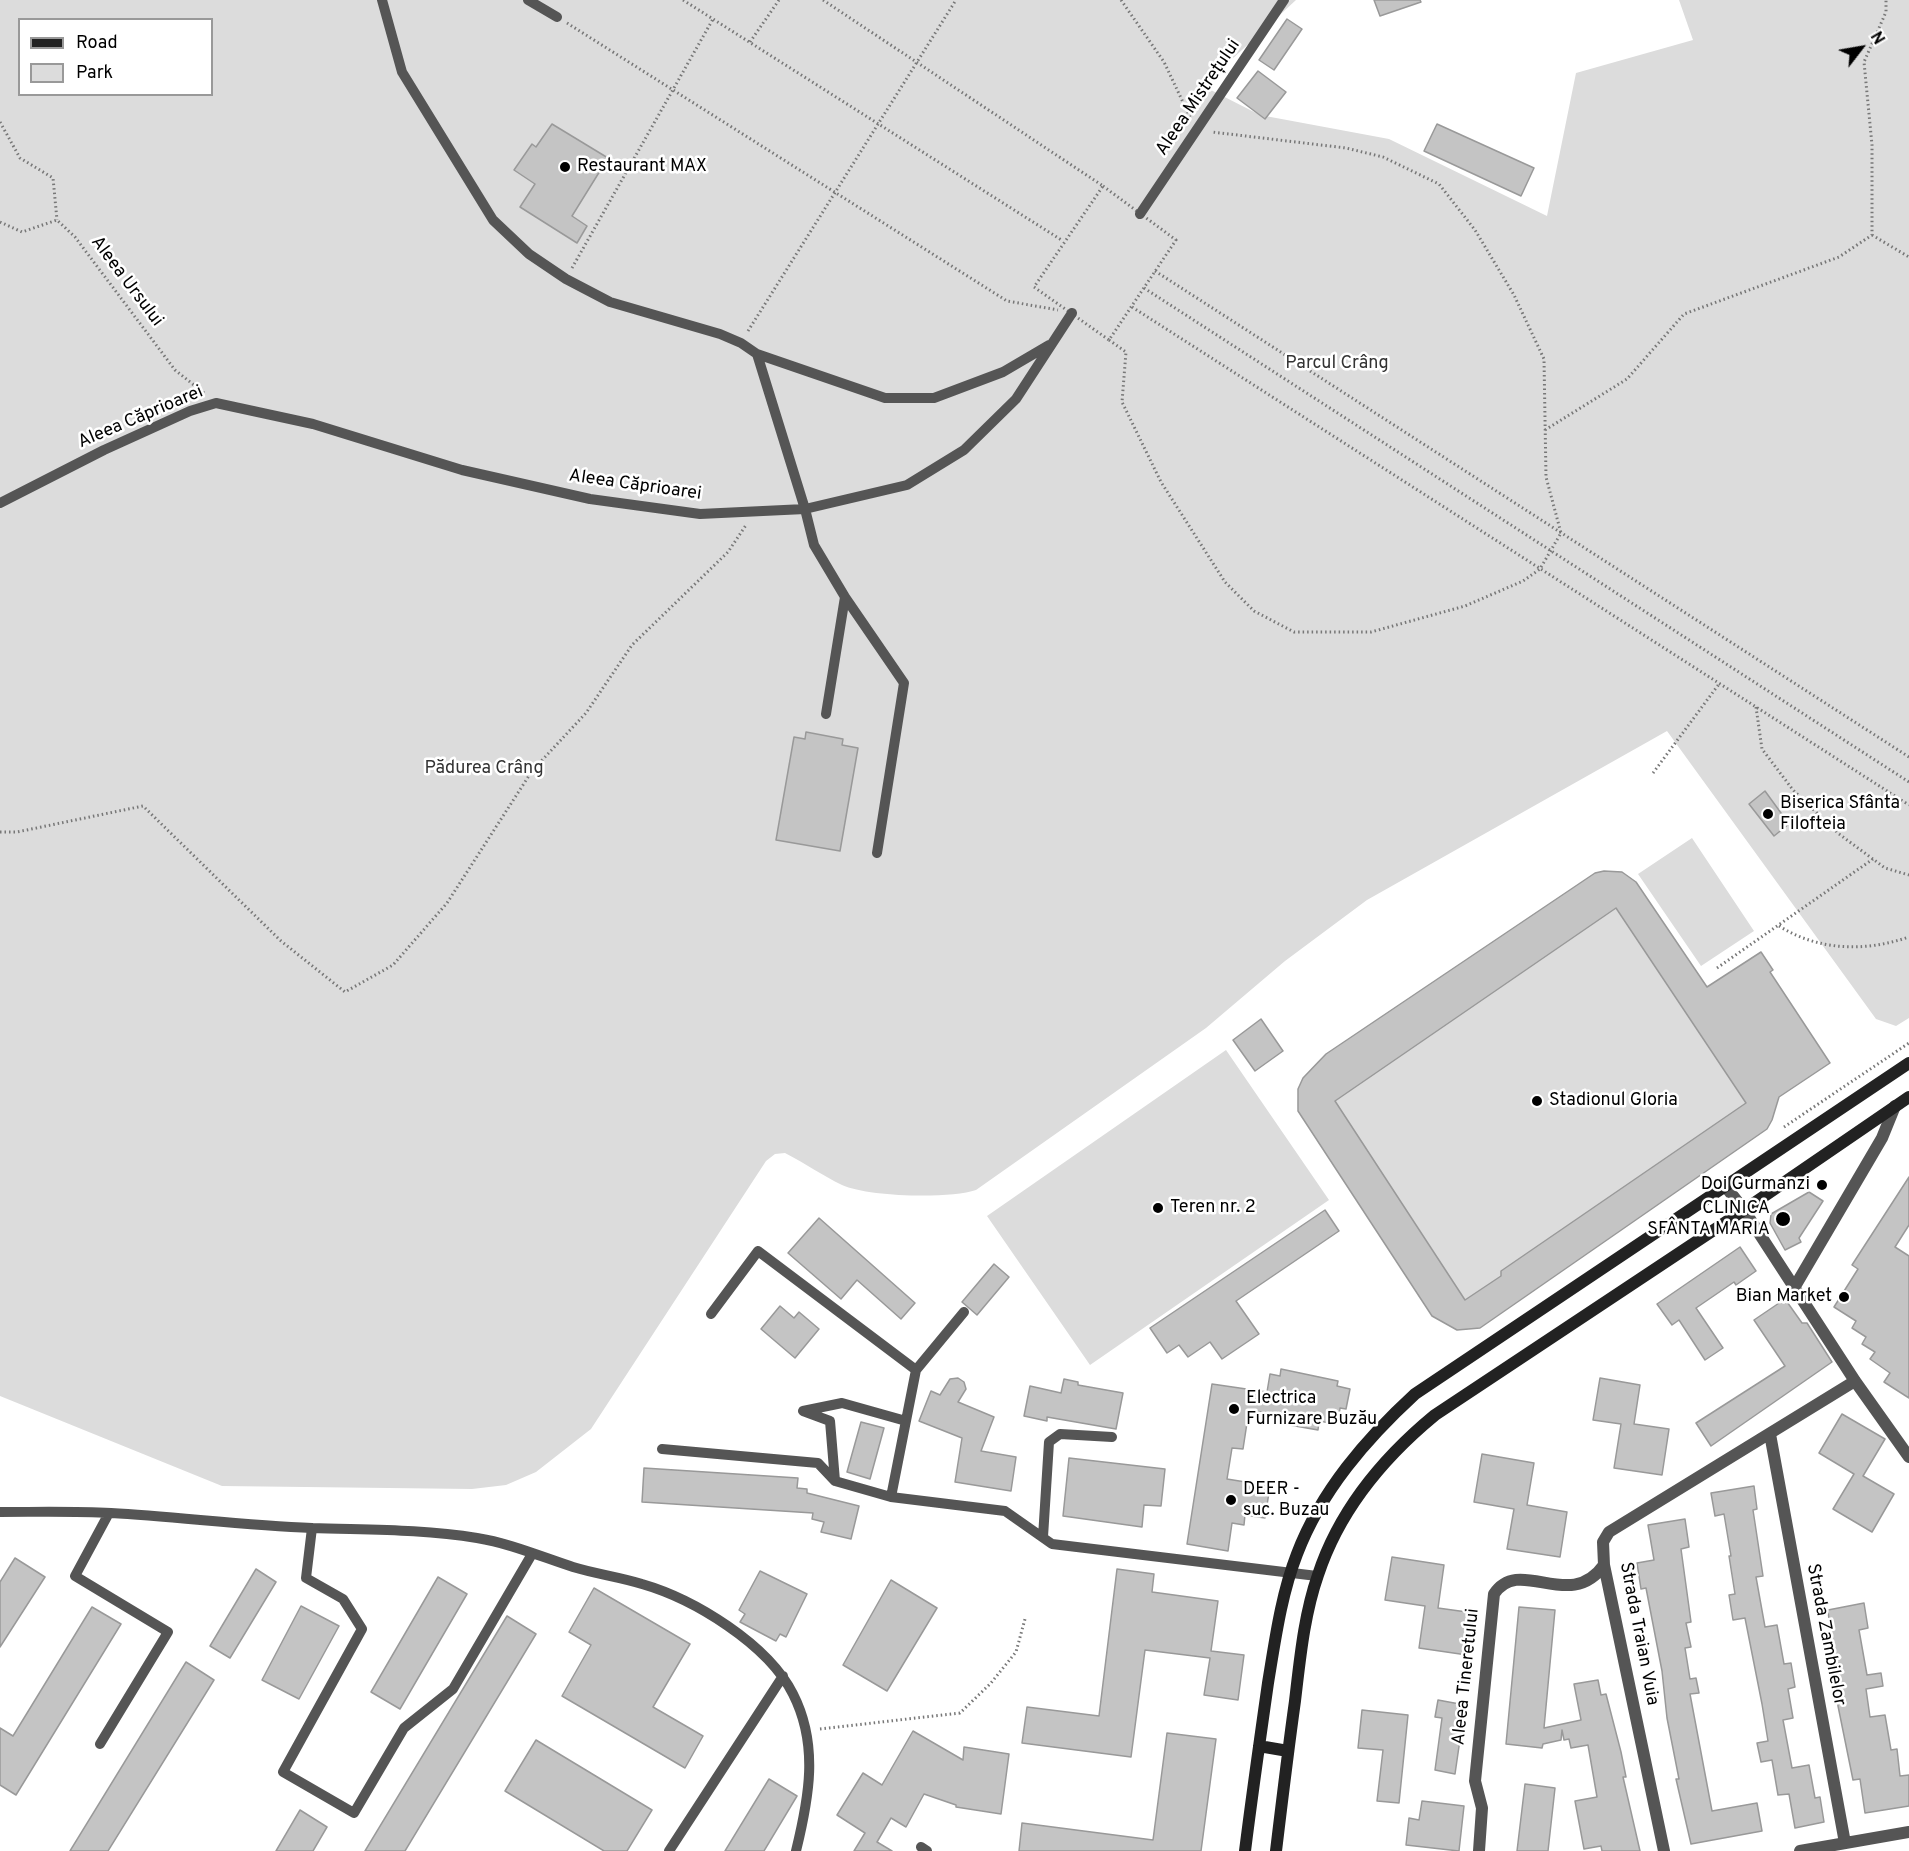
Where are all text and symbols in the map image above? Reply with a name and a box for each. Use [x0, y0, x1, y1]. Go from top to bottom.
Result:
legend [18, 18, 213, 96]
north arrow [1831, 18, 1891, 78]
text: N [1865, 29, 1888, 49]
text: Road [76, 32, 118, 55]
street label: Aleea Mistrețului [1152, 36, 1246, 160]
text: Park [76, 62, 113, 85]
place label: Restaurant MAX [577, 156, 707, 178]
marker: Restaurant MAX [558, 160, 572, 174]
street label: Aleea Ursului [85, 233, 167, 331]
park label: Parcul Crâng [1285, 353, 1389, 375]
street label: Aleea Căprioarei [75, 382, 207, 454]
street label: Aleea Căprioarei [567, 466, 703, 506]
park label: Pădurea Crâng [424, 758, 544, 780]
place label: Biserica Sfânta Filofteia [1780, 793, 1900, 836]
marker: Biserica Sfânta Filofteia [1761, 807, 1775, 821]
place label: Stadionul Gloria [1549, 1090, 1678, 1112]
marker: Stadionul Gloria [1530, 1094, 1544, 1108]
place label: Doi Gurmanzi [1701, 1174, 1810, 1196]
marker: Doi Gurmanzi [1815, 1178, 1829, 1192]
place label: Teren nr. 2 [1170, 1197, 1256, 1219]
place label: CLINICA SFÂNTA MARIA [1647, 1198, 1770, 1240]
marker: Teren nr. 2 [1151, 1201, 1165, 1215]
marker: CLINICA SFÂNTA MARIA [1774, 1210, 1792, 1228]
place label: Bian Market [1736, 1286, 1832, 1308]
marker: Bian Market [1837, 1290, 1851, 1304]
place label: Electrica Furnizare Buzău [1246, 1388, 1377, 1430]
marker: Electrica Furnizare Buzău [1227, 1402, 1241, 1416]
place label: DEER - suc. Buzau [1243, 1479, 1330, 1522]
marker: DEER - suc. Buzau [1224, 1493, 1238, 1507]
street label: Strada Traian Vuia [1614, 1561, 1662, 1707]
street label: Strada Zambilelor [1801, 1562, 1849, 1708]
street label: Aleea Tineretului [1449, 1607, 1485, 1747]

